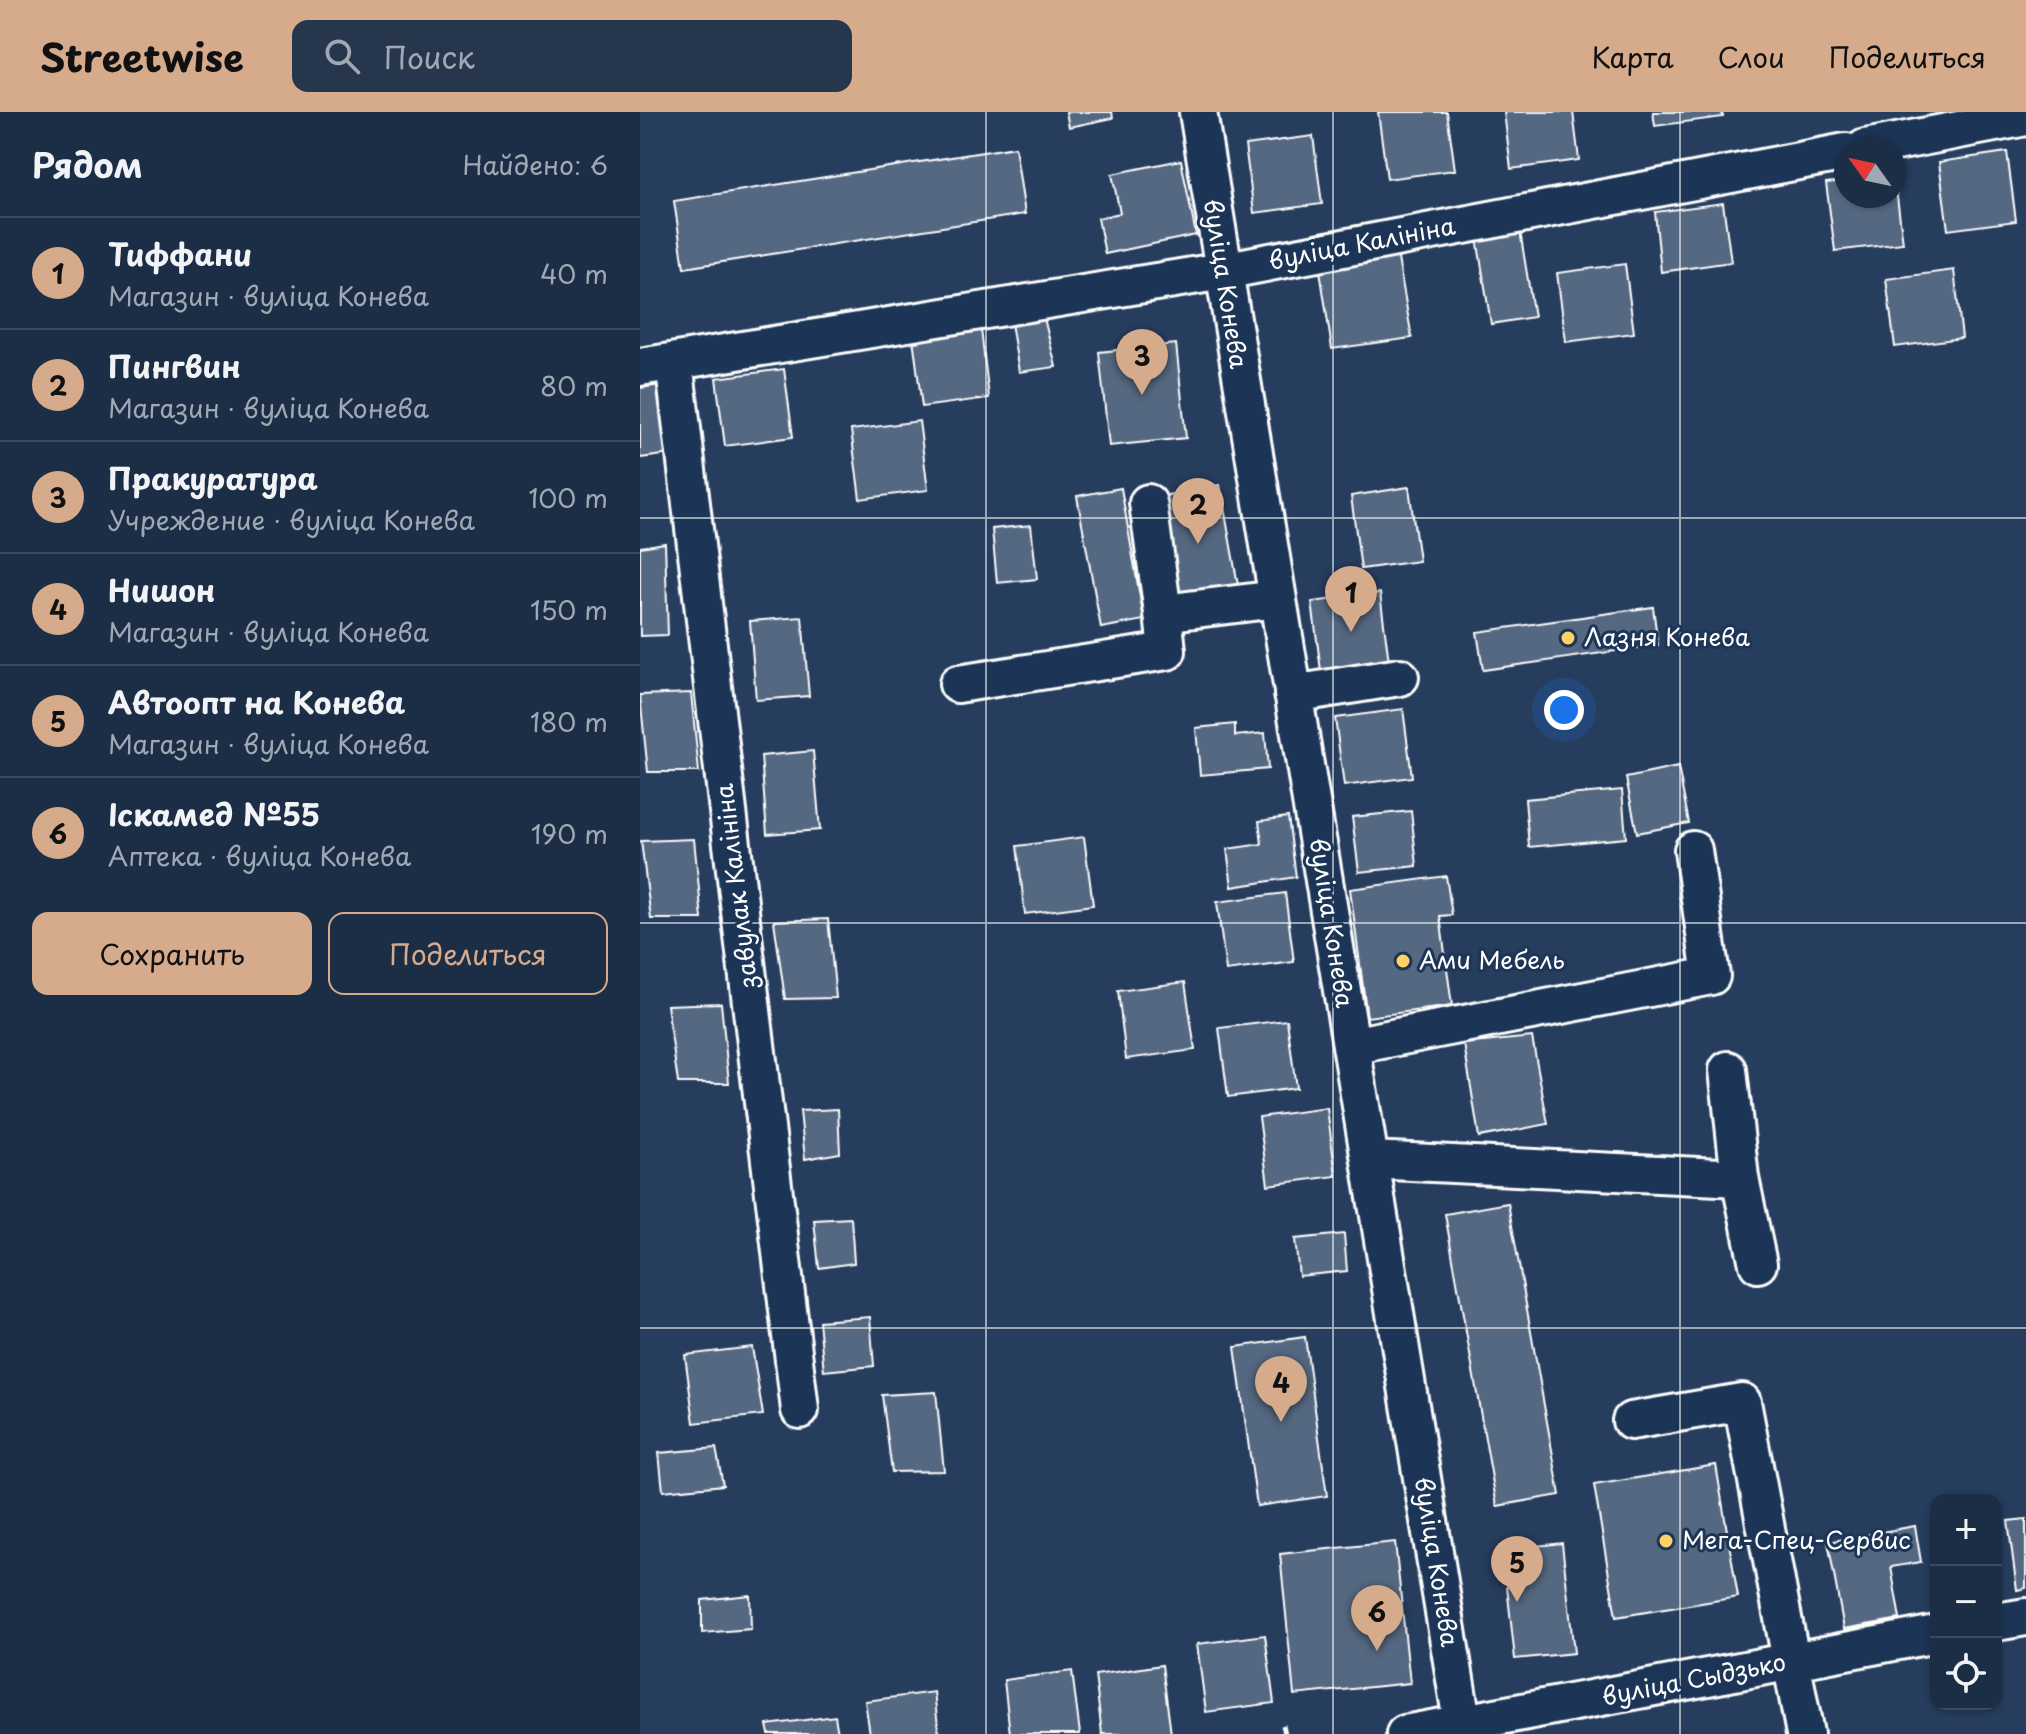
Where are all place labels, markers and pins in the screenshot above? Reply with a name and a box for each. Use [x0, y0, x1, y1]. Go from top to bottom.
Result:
pin: 3 [1116, 329, 1168, 395]
pin: 2 [1172, 478, 1224, 544]
pin: 1 [1325, 566, 1377, 632]
place label: Лазня Конева [1584, 618, 1750, 654]
marker: Лазня Конева [1559, 629, 1577, 647]
place label: Ами Мебель [1419, 941, 1565, 977]
marker: Ами Мебель [1394, 952, 1412, 970]
pin: 4 [1255, 1356, 1307, 1422]
place label: Мега-Спец-Сервис [1682, 1521, 1911, 1557]
marker: Мега-Спец-Сервис [1657, 1532, 1675, 1550]
pin: 5 [1491, 1536, 1543, 1602]
pin: 6 [1351, 1585, 1403, 1651]

